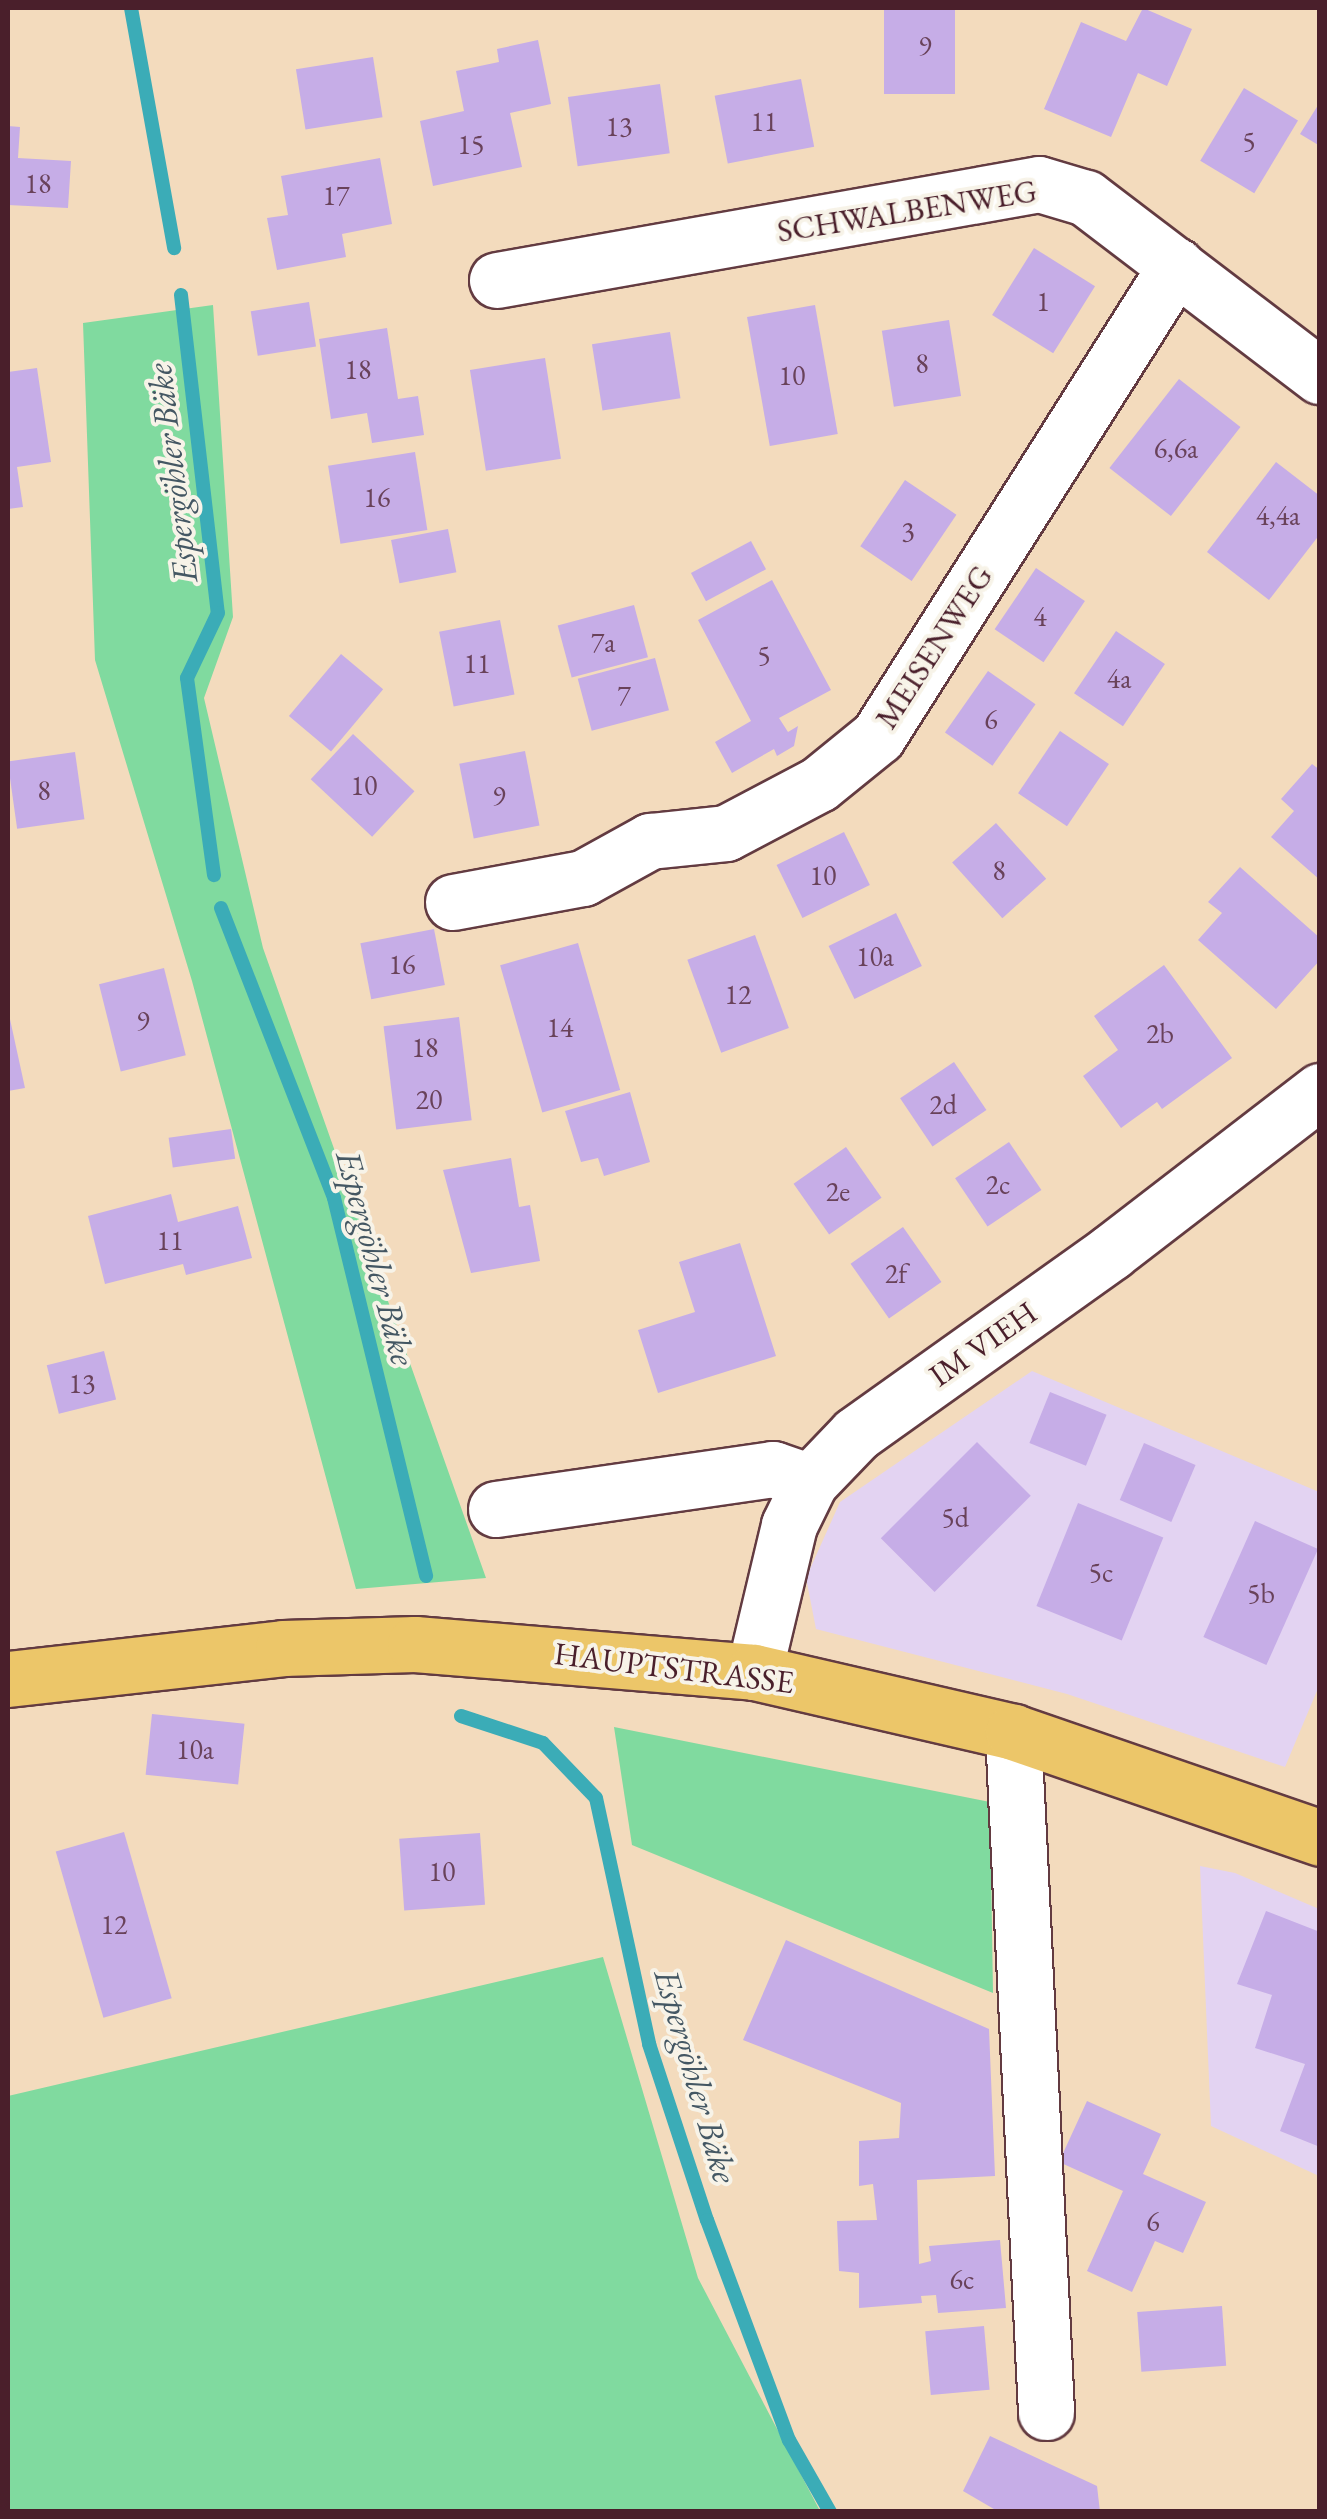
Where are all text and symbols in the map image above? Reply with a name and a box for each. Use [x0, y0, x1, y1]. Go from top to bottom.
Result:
house number: 9 [918, 28, 932, 62]
house number: 11 [751, 104, 777, 138]
house number: 13 [606, 109, 632, 143]
house number: 5 [1242, 124, 1256, 158]
house number: 15 [458, 127, 484, 161]
house number: 18 [25, 166, 51, 200]
street label: SCHWALBENWEG [774, 172, 1040, 250]
house number: 17 [323, 178, 349, 212]
house number: 1 [1036, 284, 1050, 318]
house number: 8 [915, 346, 929, 380]
house number: 18 [345, 352, 371, 386]
house number: 10 [779, 358, 805, 392]
water label: Espergöhler Bäke [138, 361, 206, 585]
house number: 6,6a [1154, 431, 1198, 465]
house number: 16 [364, 480, 390, 514]
house number: 4,4a [1256, 498, 1300, 532]
house number: 3 [901, 514, 915, 548]
street label: MEISENWEG [867, 558, 1001, 736]
house number: 4 [1033, 599, 1047, 633]
house number: 7a [591, 625, 615, 659]
house number: 5 [757, 638, 771, 672]
house number: 11 [464, 646, 490, 680]
house number: 4a [1107, 661, 1131, 695]
house number: 7 [617, 678, 631, 712]
house number: 6 [984, 702, 998, 736]
house number: 10 [351, 768, 377, 802]
house number: 8 [37, 773, 51, 807]
house number: 9 [492, 778, 506, 812]
house number: 8 [992, 853, 1006, 887]
house number: 10 [810, 858, 836, 892]
house number: 10a [856, 939, 894, 973]
house number: 16 [389, 947, 415, 981]
house number: 12 [725, 977, 751, 1011]
house number: 9 [136, 1003, 150, 1037]
house number: 14 [547, 1010, 573, 1044]
house number: 2b [1146, 1016, 1174, 1050]
house number: 18 [412, 1030, 438, 1064]
house number: 20 [416, 1082, 442, 1116]
house number: 2d [929, 1087, 957, 1121]
water label: Espergöhler Bäke [327, 1146, 425, 1370]
house number: 2c [986, 1167, 1010, 1201]
house number: 2e [826, 1174, 850, 1208]
house number: 11 [157, 1223, 183, 1257]
house number: 2f [885, 1256, 907, 1290]
street label: IM VIEH [922, 1293, 1044, 1395]
house number: 13 [69, 1366, 95, 1400]
house number: 5d [941, 1500, 969, 1534]
house number: 5c [1089, 1555, 1113, 1589]
house number: 5b [1247, 1576, 1275, 1610]
street label: HAUPTSTRASSE [552, 1634, 796, 1702]
house number: 10a [176, 1732, 214, 1766]
house number: 10 [429, 1854, 455, 1888]
house number: 12 [101, 1907, 127, 1941]
water label: Espergöhler Bäke [645, 1964, 747, 2188]
house number: 6 [1146, 2204, 1160, 2238]
house number: 6c [950, 2262, 974, 2296]

